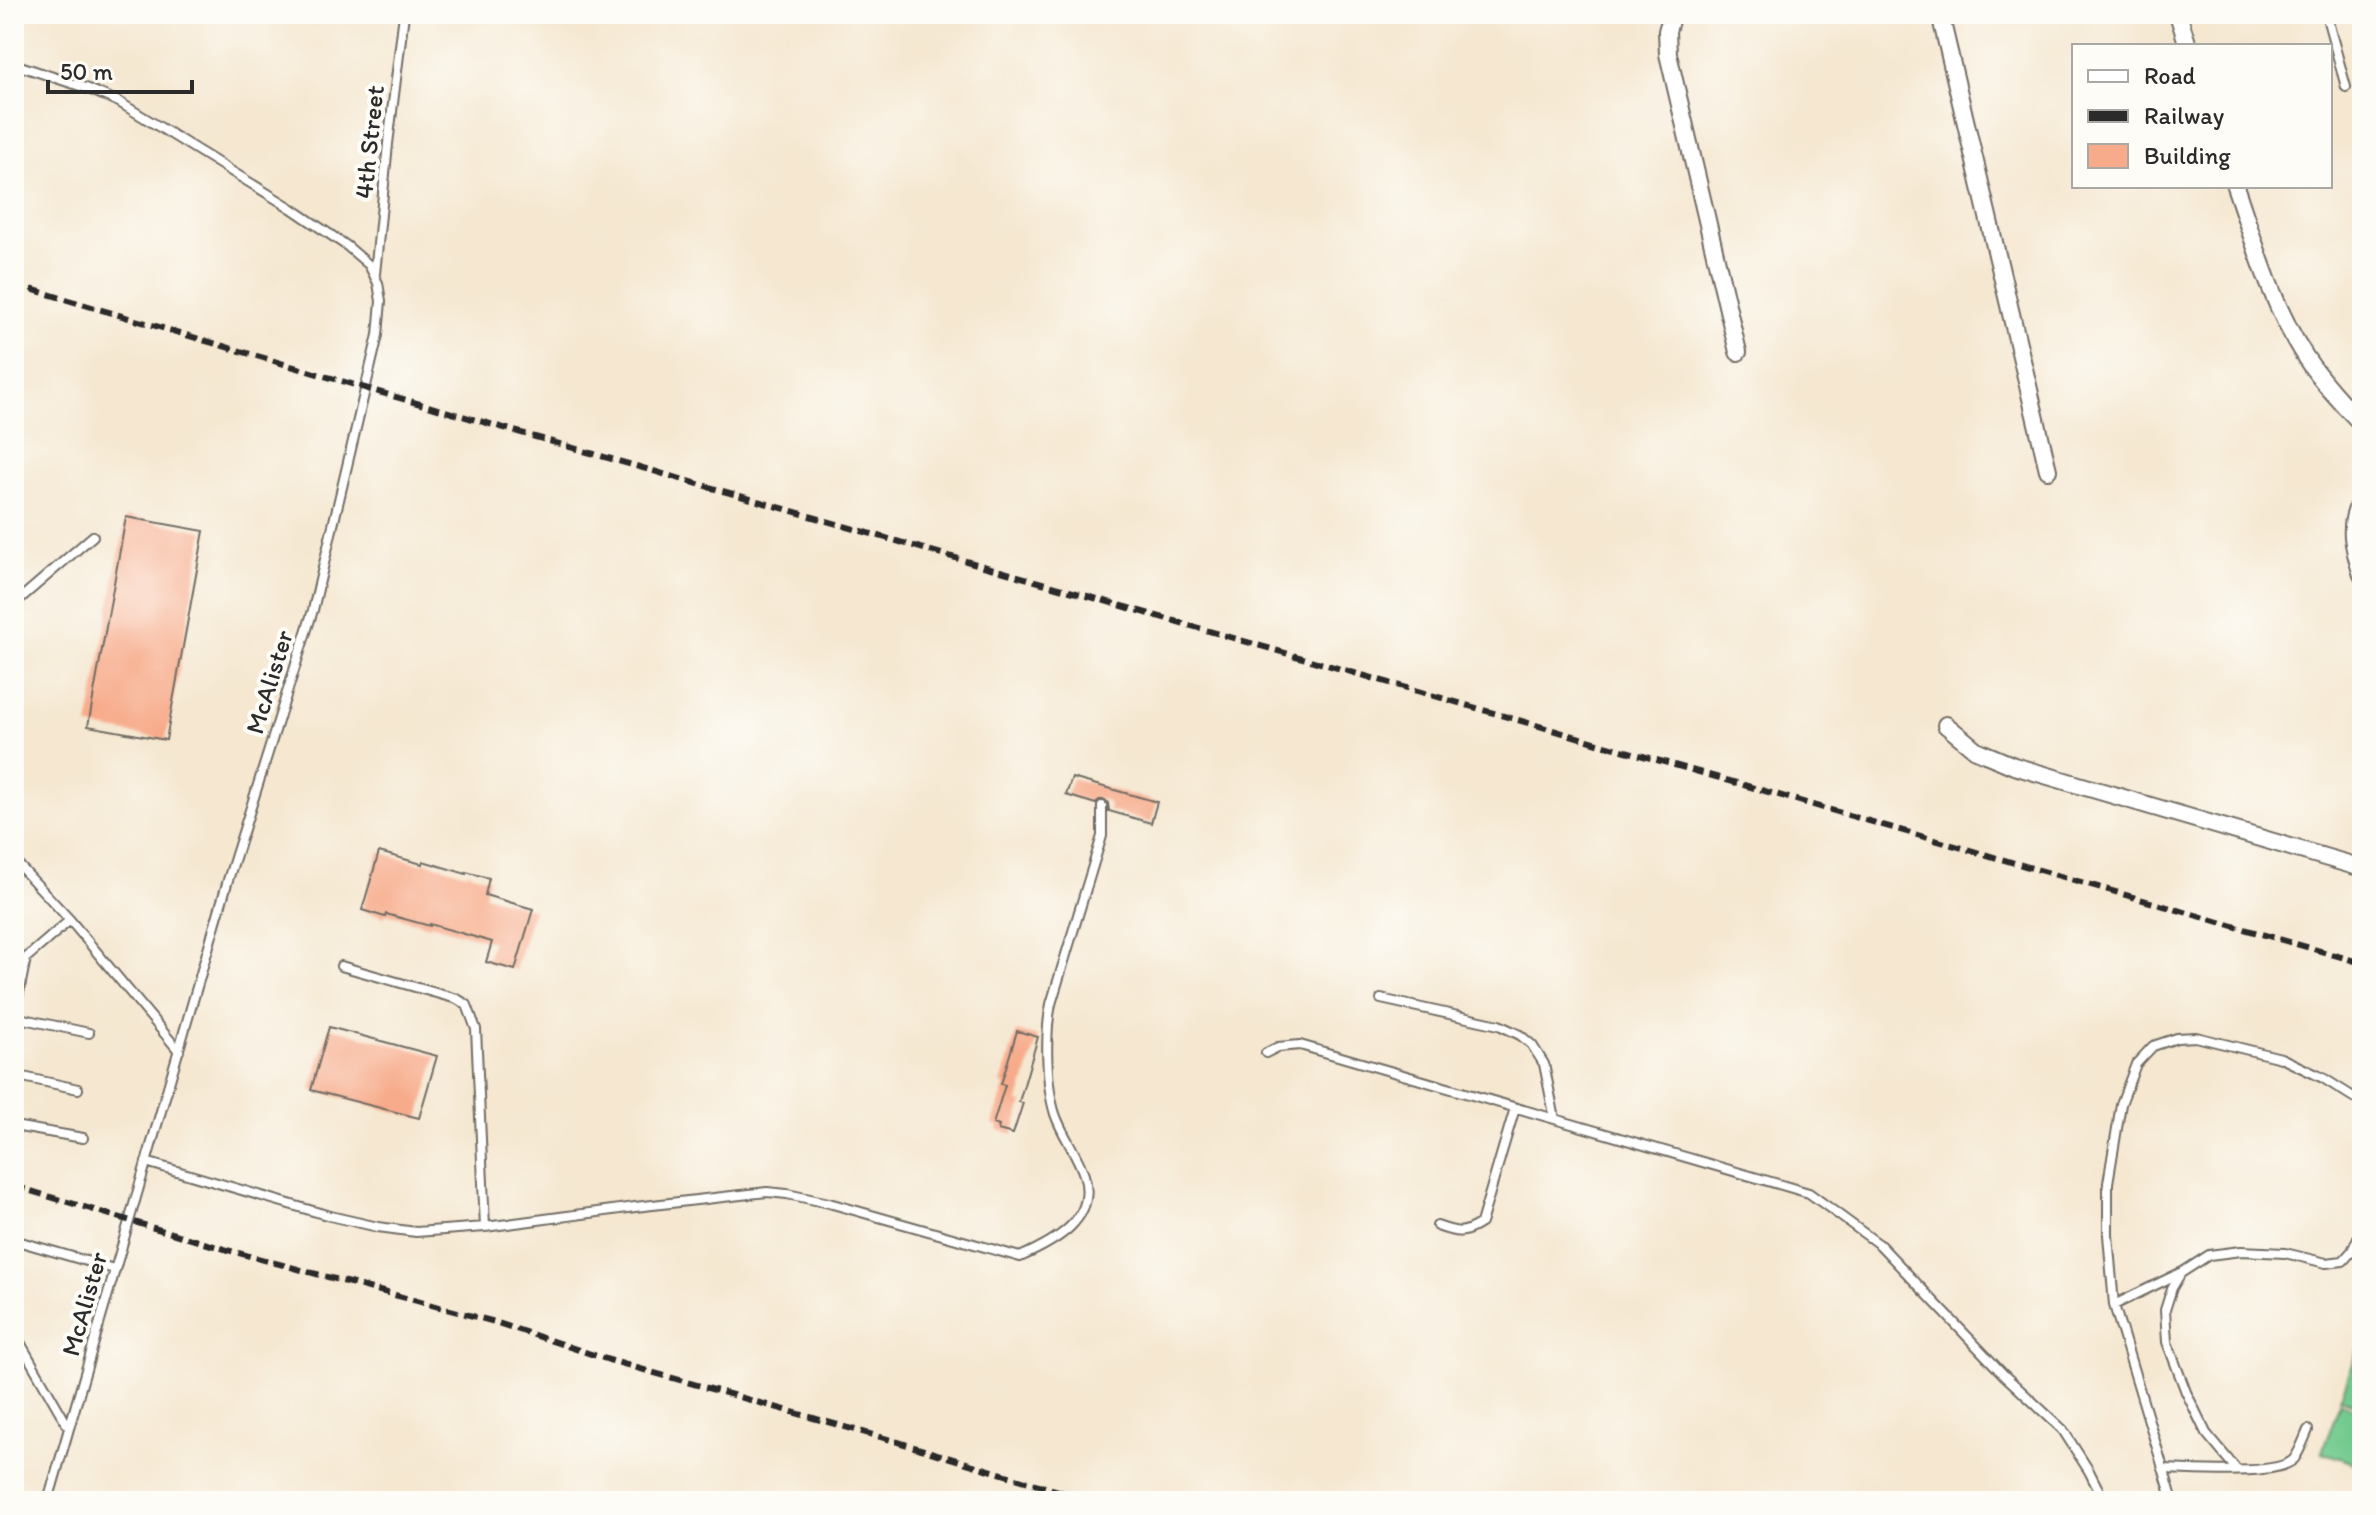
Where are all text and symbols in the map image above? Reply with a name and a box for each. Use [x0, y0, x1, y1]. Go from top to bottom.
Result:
scale bar [48, 44, 192, 94]
legend [2072, 44, 2332, 188]
text: 50 m [60, 57, 113, 86]
text: Road [2144, 61, 2196, 90]
street label: 4th Street [347, 84, 391, 200]
text: Railway [2144, 101, 2225, 130]
text: Building [2144, 141, 2231, 170]
street label: McAlister [238, 626, 300, 738]
street label: McAlister [54, 1248, 114, 1360]

